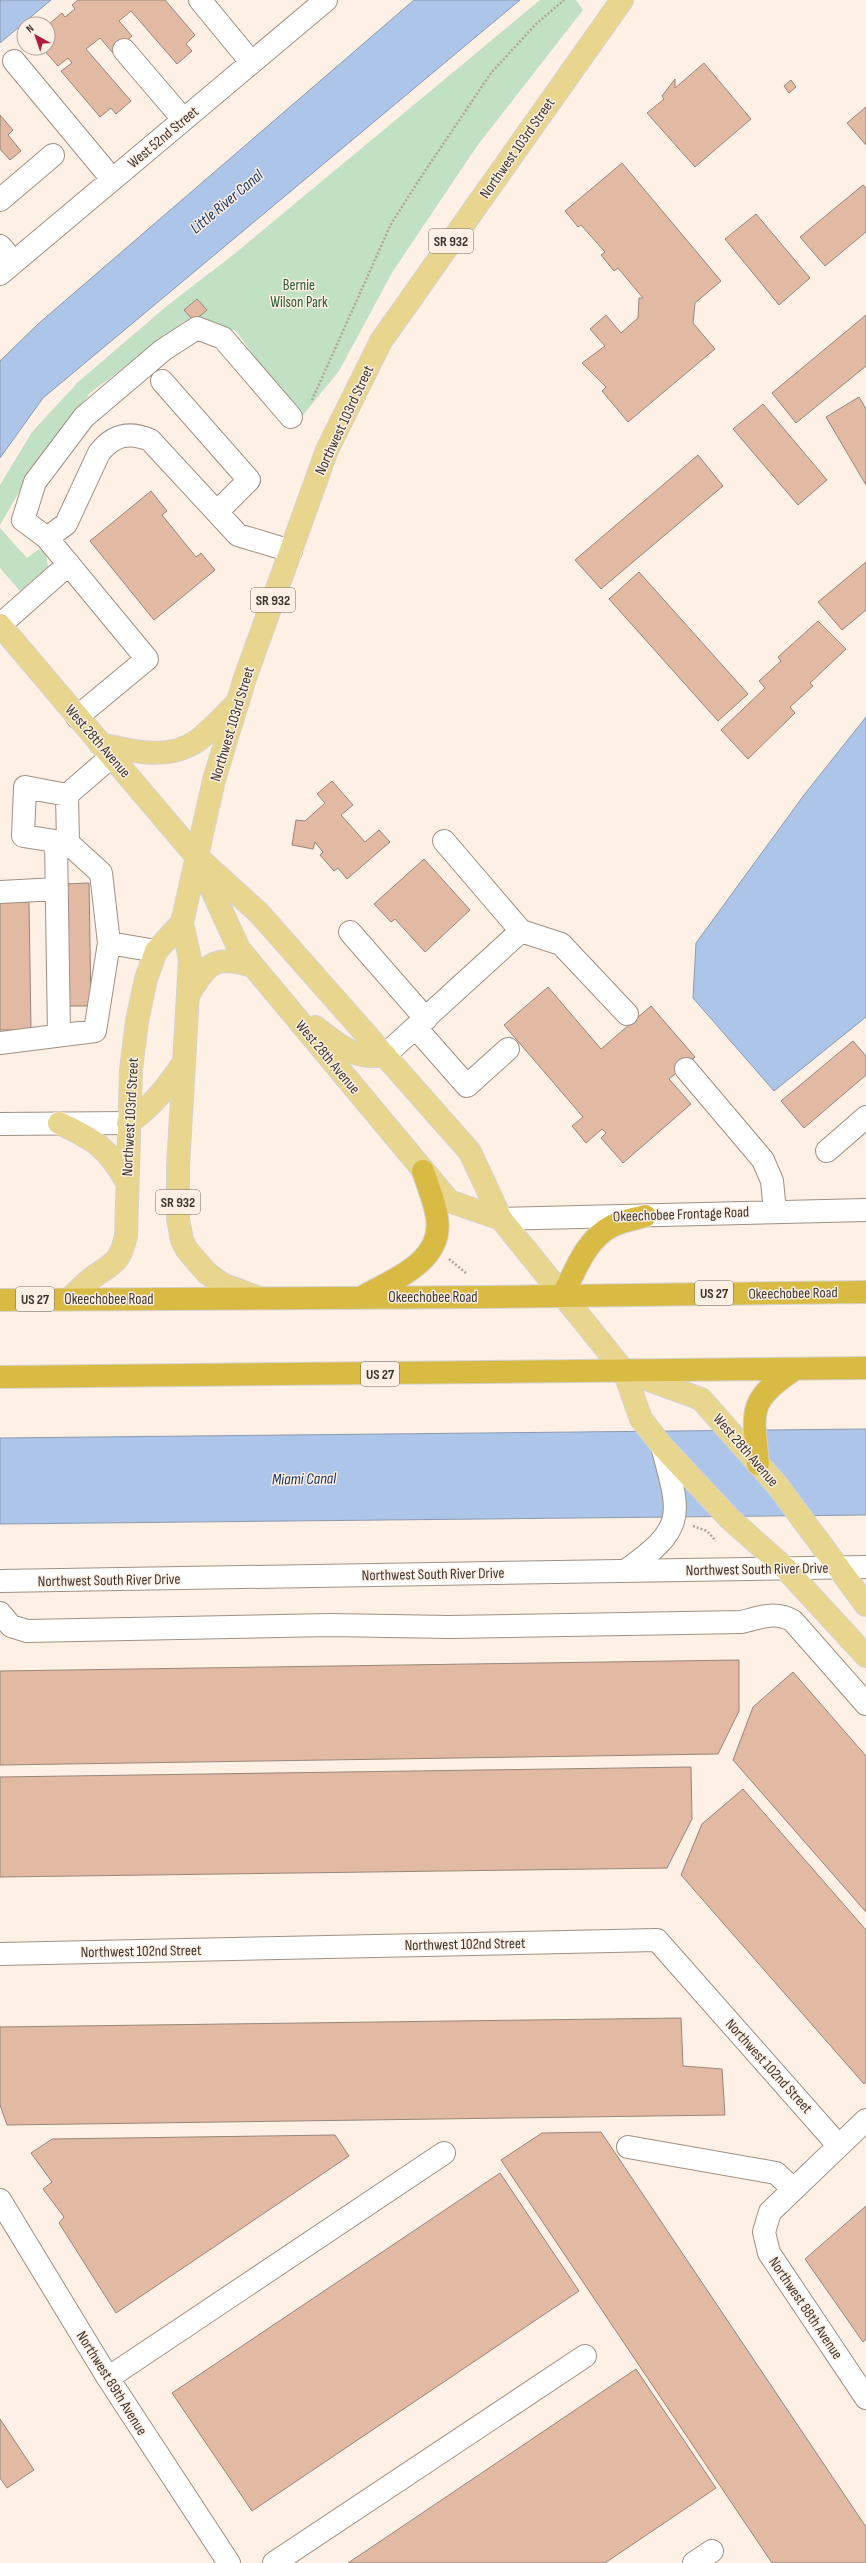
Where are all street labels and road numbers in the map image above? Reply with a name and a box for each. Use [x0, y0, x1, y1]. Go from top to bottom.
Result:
street label: Northwest 103rd Street [476, 94, 559, 202]
street label: West 52nd Street [124, 102, 203, 173]
road number: SR 932 [429, 229, 473, 253]
street label: Northwest 103rd Street [311, 362, 378, 478]
road number: SR 932 [251, 588, 295, 612]
street label: Northwest 103rd Street [206, 664, 259, 784]
street label: West 28th Avenue [61, 701, 135, 782]
street label: West 28th Avenue [291, 1016, 364, 1098]
street label: Northwest 103rd Street [118, 1057, 143, 1177]
road number: SR 932 [156, 1190, 200, 1214]
street label: Okeechobee Frontage Road [613, 1203, 749, 1226]
road number: US 27 [695, 1281, 733, 1305]
street label: Okeechobee Road [748, 1283, 838, 1304]
road number: US 27 [16, 1287, 54, 1311]
street label: Okeechobee Road [388, 1288, 478, 1307]
street label: Okeechobee Road [64, 1290, 154, 1309]
road number: US 27 [361, 1362, 399, 1386]
street label: West 28th Avenue [709, 1410, 783, 1491]
street label: Northwest South River Drive [686, 1559, 829, 1580]
street label: Northwest South River Drive [362, 1564, 505, 1585]
street label: Northwest South River Drive [38, 1570, 181, 1591]
street label: Northwest 102nd Street [404, 1934, 526, 1955]
street label: Northwest 102nd Street [80, 1941, 202, 1962]
street label: Northwest 102nd Street [721, 2015, 816, 2118]
street label: Northwest 88th Avenue [764, 2254, 847, 2363]
street label: Northwest 89th Avenue [72, 2328, 151, 2439]

